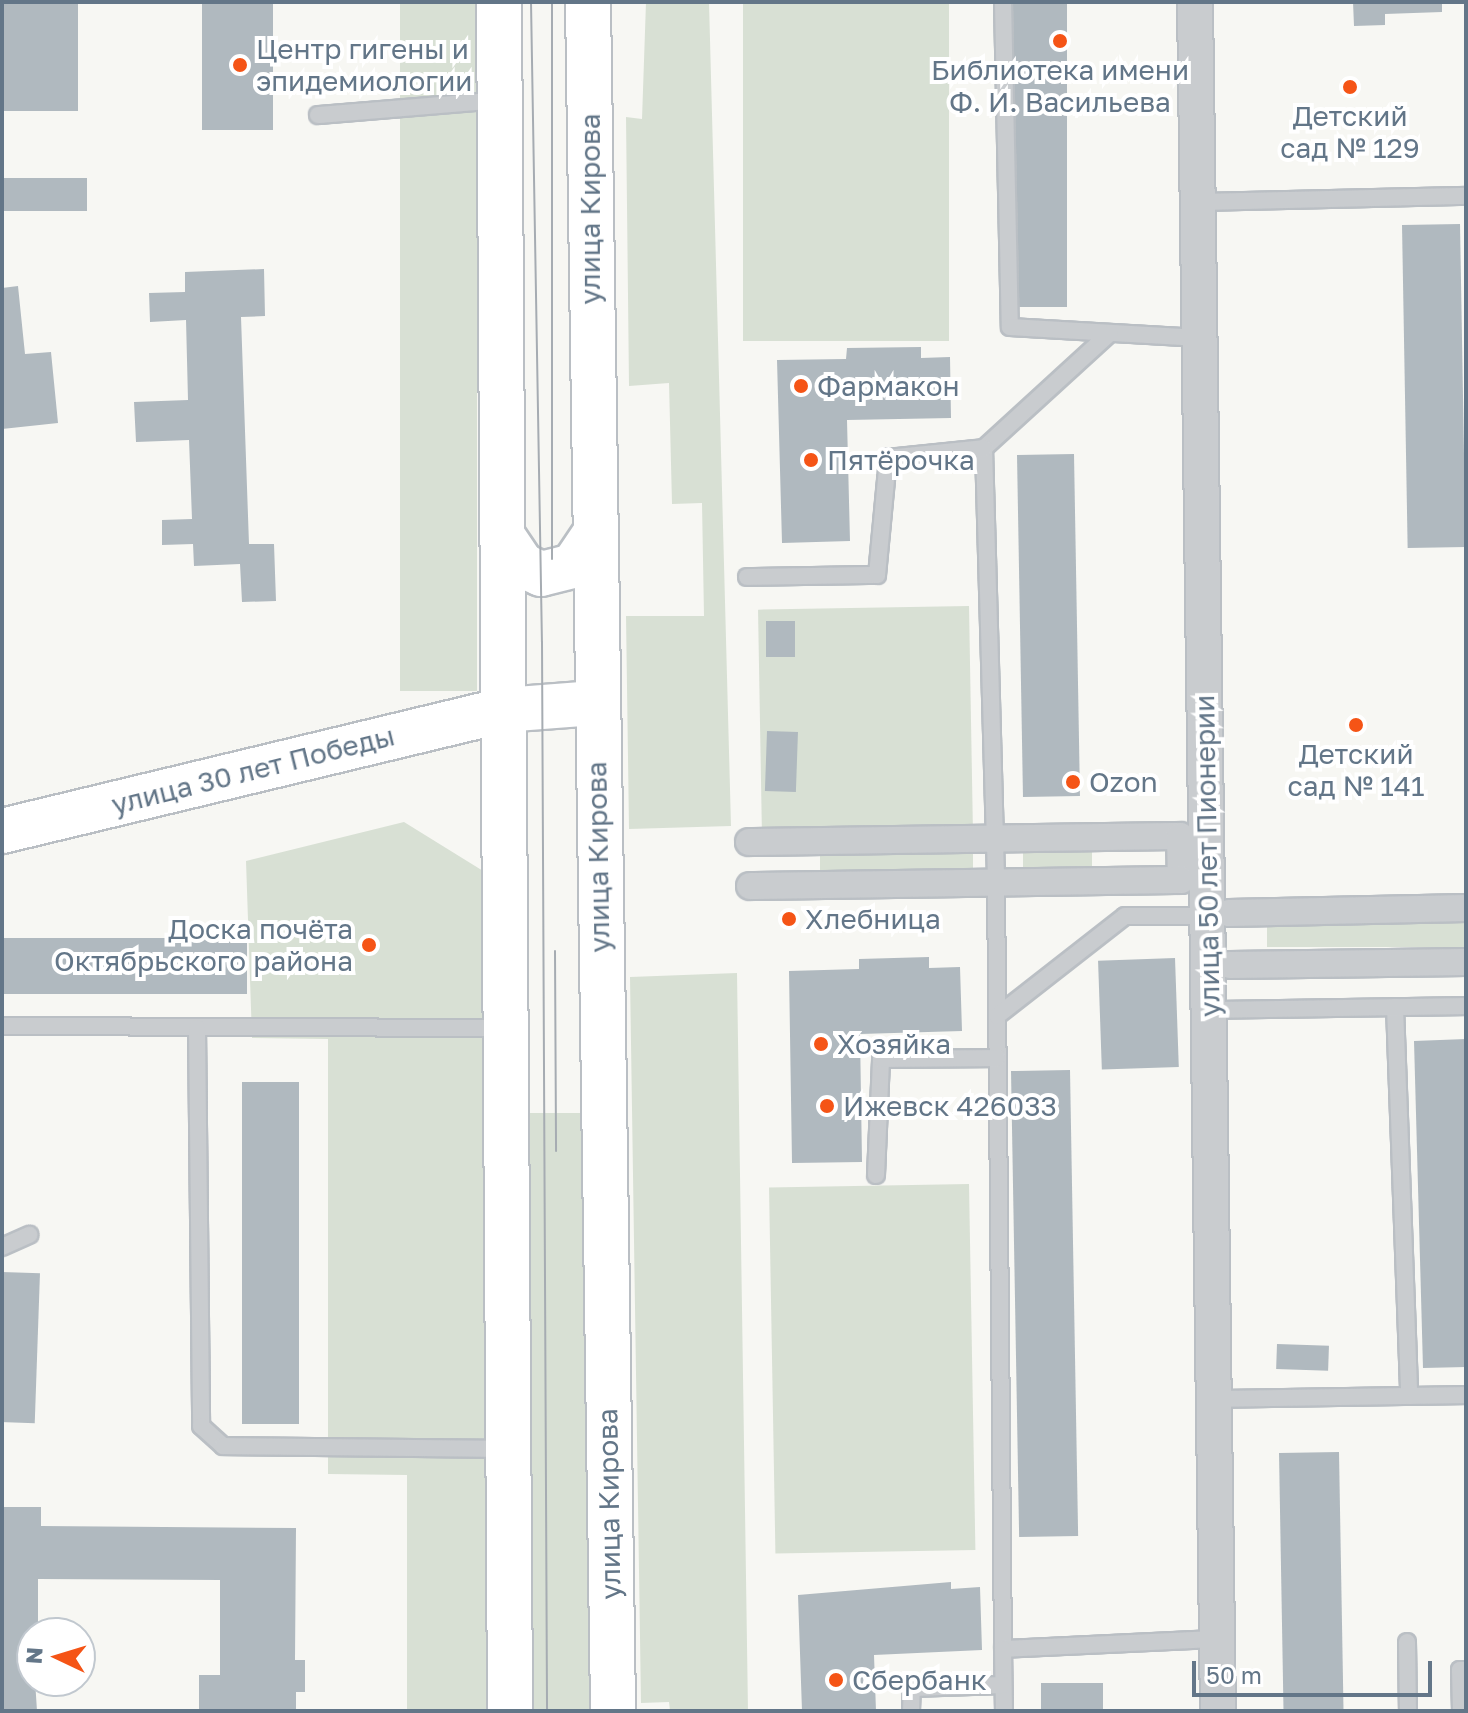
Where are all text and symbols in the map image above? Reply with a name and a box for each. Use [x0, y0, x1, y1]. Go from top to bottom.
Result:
place label: Центр гигены и эпидемиологии [256, 32, 472, 98]
marker: Библиотека имени Ф. И. Васильева [1051, 32, 1069, 50]
place label: Библиотека имени Ф. И. Васильева [931, 53, 1189, 119]
marker: Центр гигены и эпидемиологии [231, 56, 249, 74]
marker: Детский сад № 129 [1341, 78, 1359, 96]
place label: Детский сад № 129 [1280, 99, 1420, 165]
street label: улица Кирова [573, 113, 607, 305]
place label: Фармакон [817, 369, 960, 403]
marker: Фармакон [792, 377, 810, 395]
place label: Пятёрочка [827, 443, 975, 477]
marker: Пятёрочка [802, 451, 820, 469]
street label: улица 50 лет Пионерии [1187, 695, 1227, 1017]
marker: Детский сад № 141 [1347, 716, 1365, 734]
street label: улица 30 лет Победы [108, 719, 398, 821]
place label: Детский сад № 141 [1288, 737, 1424, 803]
street label: улица Кирова [580, 761, 616, 953]
place label: Ozon [1089, 765, 1158, 799]
marker: Ozon [1064, 773, 1082, 791]
place label: Хлебница [805, 902, 941, 936]
marker: Хлебница [780, 910, 798, 928]
place label: Доска почёта Октябрьского района [54, 912, 353, 978]
marker: Доска почёта Октябрьского района [360, 936, 378, 954]
place label: Хозяйка [837, 1027, 951, 1061]
marker: Хозяйка [812, 1035, 830, 1053]
place label: Ижевск 426033 [843, 1089, 1057, 1123]
marker: Ижевск 426033 [818, 1097, 836, 1115]
street label: улица Кирова [591, 1408, 627, 1600]
north arrow [16, 1617, 96, 1697]
scale bar [1196, 1645, 1436, 1695]
text: N [20, 1646, 48, 1665]
text: 50 m [1206, 1660, 1262, 1689]
place label: Сбербанк [852, 1663, 987, 1697]
marker: Сбербанк [827, 1671, 845, 1689]

